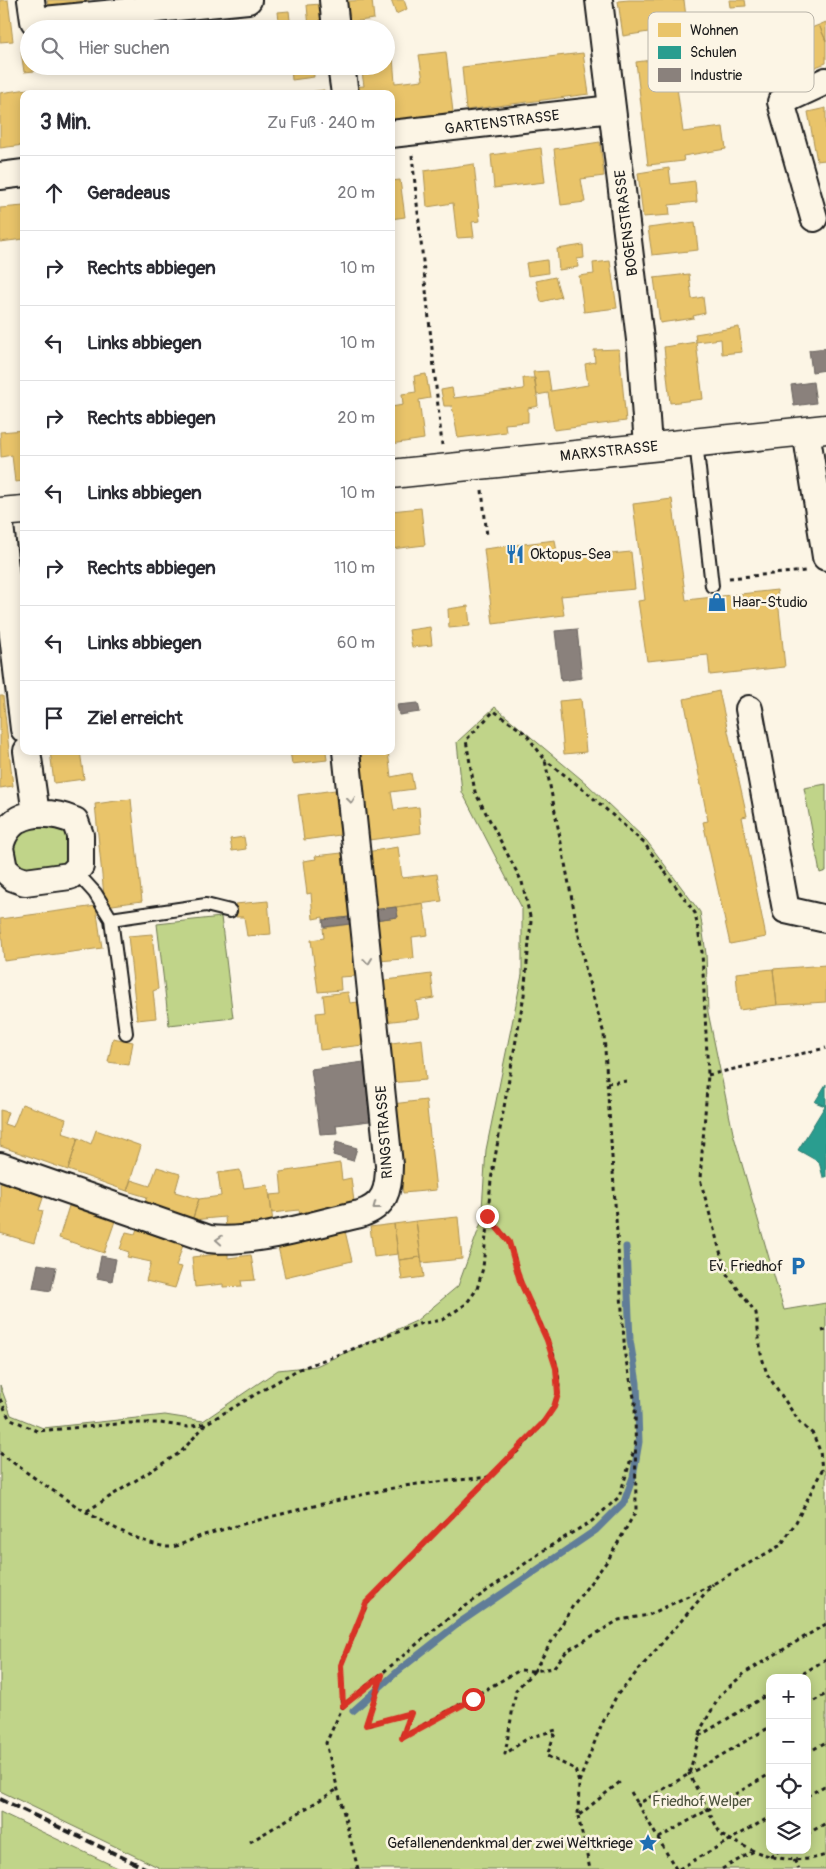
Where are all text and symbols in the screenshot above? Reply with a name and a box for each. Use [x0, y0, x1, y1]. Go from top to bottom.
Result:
legend [648, 12, 814, 92]
search box [20, 20, 395, 75]
text: Wohnen [690, 22, 739, 39]
icon: search [38, 34, 66, 62]
text: Hier suchen [78, 36, 170, 60]
text: Schulen [690, 44, 737, 61]
text: Industrie [690, 67, 742, 84]
street label: GARTENSTRASSE [443, 106, 561, 139]
text: 3 Min. [40, 109, 91, 136]
text: Zu Fuß · 240 m [267, 113, 375, 133]
street label: BOGENSTRASSE [611, 168, 642, 277]
icon: ahead [40, 179, 68, 207]
text: Geradeaus [87, 181, 170, 205]
text: 20 m [337, 183, 375, 203]
icon: right [40, 254, 68, 282]
text: Rechts abbiegen [87, 256, 216, 280]
text: 10 m [340, 258, 375, 278]
icon: left [40, 329, 68, 357]
text: Links abbiegen [87, 331, 202, 355]
text: 10 m [340, 333, 375, 353]
icon: right [40, 404, 68, 432]
text: Rechts abbiegen [87, 406, 216, 430]
text: 20 m [337, 408, 375, 428]
street label: MARXSTRASSE [559, 437, 659, 466]
icon: left [40, 479, 68, 507]
text: Links abbiegen [87, 481, 202, 505]
text: 10 m [340, 483, 375, 503]
restaurant icon: Oktopus-Sea [504, 543, 526, 565]
place label: Oktopus-Sea [530, 545, 611, 564]
icon: right [40, 554, 68, 582]
text: Rechts abbiegen [87, 556, 216, 580]
text: 110 m [334, 558, 375, 578]
shop icon: Haar-Studio [706, 591, 728, 613]
place label: Haar-Studio [732, 593, 808, 612]
icon: left [40, 629, 68, 657]
text: Links abbiegen [87, 631, 202, 655]
text: 60 m [337, 633, 375, 653]
icon: arrive [40, 704, 68, 732]
text: Ziel erreicht [87, 706, 183, 730]
one-way arrow [345, 796, 356, 804]
one-way arrow [362, 958, 373, 966]
street label: RINGSTRASSE [372, 1084, 397, 1179]
one-way arrow [372, 1200, 382, 1209]
route end [476, 1205, 499, 1228]
one-way arrow [215, 1234, 223, 1245]
parking icon: Ev. Friedhof [787, 1255, 809, 1277]
place label: Ev. Friedhof [709, 1257, 783, 1276]
map controls [766, 1674, 811, 1854]
button: + [766, 1674, 811, 1719]
route start [462, 1688, 485, 1711]
button: − [766, 1719, 811, 1764]
button: locate [766, 1764, 811, 1809]
park label: Friedhof Welper [652, 1792, 753, 1811]
button: layers [766, 1809, 811, 1854]
place icon: Gefallenendenkmal der zwei Weltkriege [637, 1832, 659, 1854]
place label: Gefallenendenkmal der zwei Weltkriege [387, 1834, 634, 1853]

